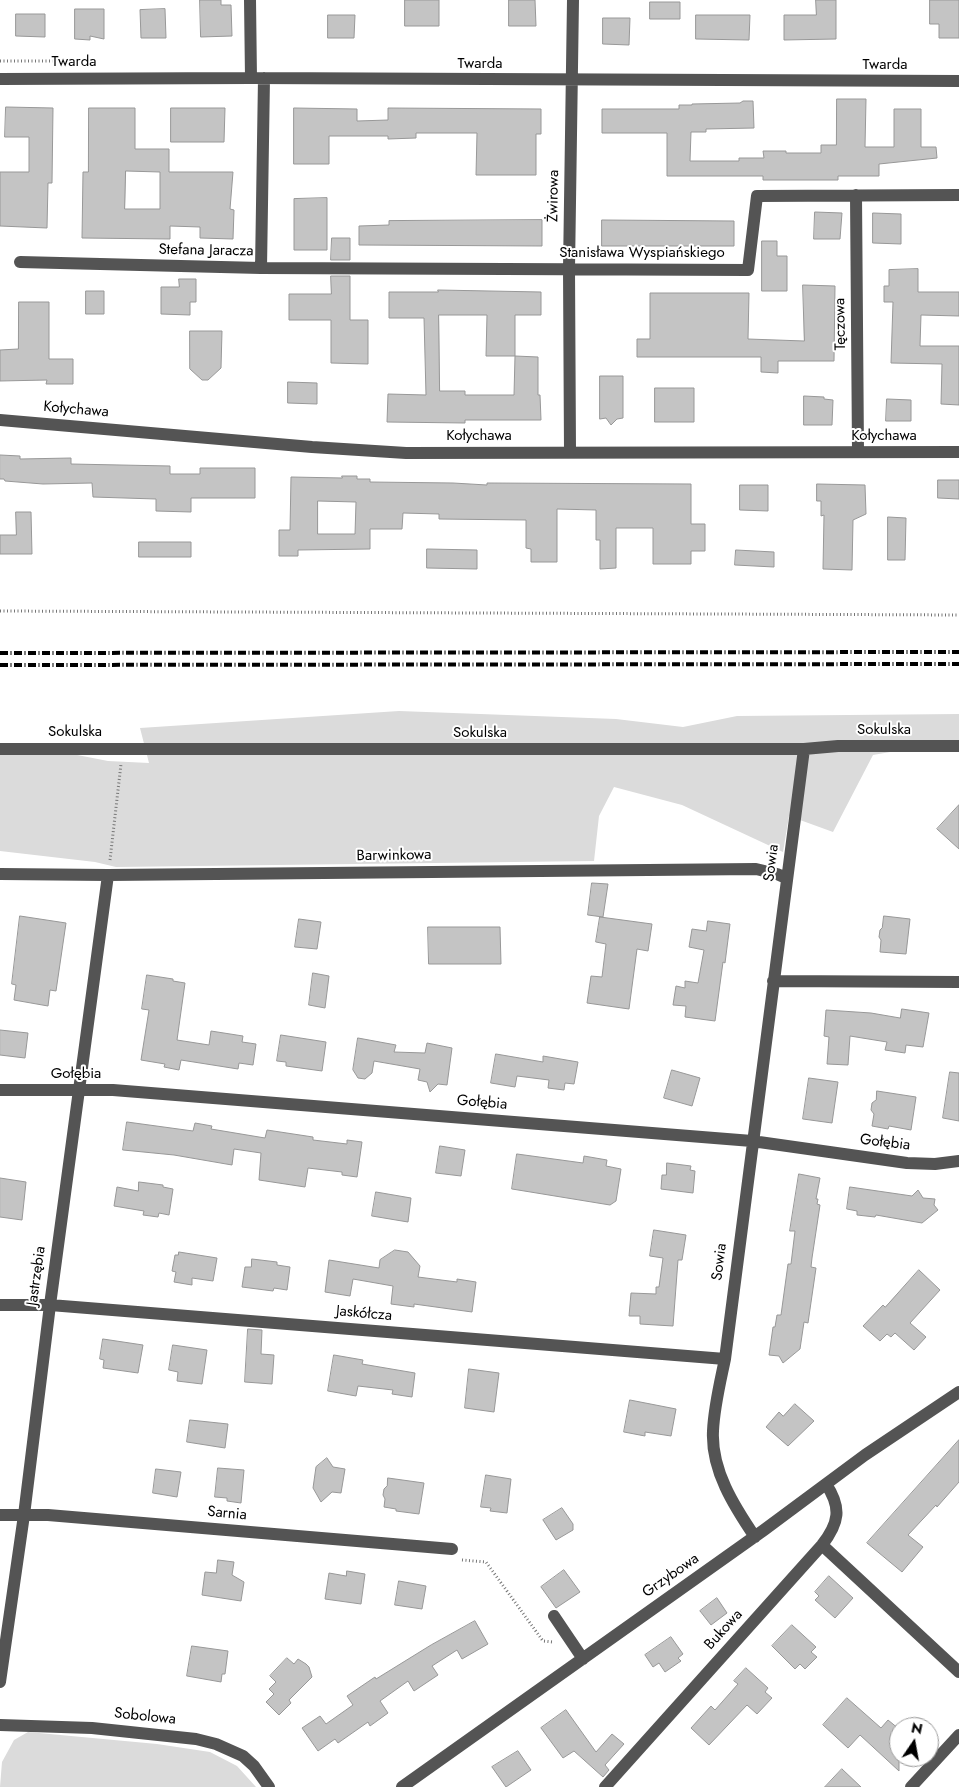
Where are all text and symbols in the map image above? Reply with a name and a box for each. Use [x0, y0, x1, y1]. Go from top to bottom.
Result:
street label: Twarda [52, 53, 96, 71]
street label: Twarda [458, 55, 502, 73]
street label: Twarda [863, 56, 907, 74]
street label: Żwirowa [545, 170, 563, 222]
street label: Stefana Jaracza [158, 241, 254, 261]
street label: Stanisława Wyspiańskiego [559, 244, 725, 262]
street label: Tęczowa [832, 298, 850, 350]
street label: Kołychawa [43, 398, 109, 422]
street label: Kołychawa [446, 427, 512, 445]
street label: Kołychawa [851, 427, 917, 445]
street label: Sokulska [857, 721, 911, 739]
street label: Sokulska [48, 723, 102, 741]
street label: Sokulska [453, 724, 507, 742]
street label: Sowia [761, 843, 783, 883]
street label: Barwinkowa [356, 846, 432, 866]
street label: Gołębia [51, 1065, 101, 1083]
street label: Gołębia [456, 1092, 508, 1114]
street label: Gołębia [859, 1131, 911, 1155]
street label: Sowia [709, 1242, 731, 1282]
street label: Jastrzębia [24, 1245, 50, 1307]
street label: Jaskółcza [335, 1303, 393, 1325]
street label: Sarnia [207, 1503, 247, 1525]
street label: Grzybowa [639, 1550, 703, 1602]
street label: Bukowa [701, 1606, 747, 1654]
street label: Sobolowa [113, 1705, 177, 1729]
north arrow [889, 1717, 939, 1767]
text: N [909, 1717, 924, 1739]

